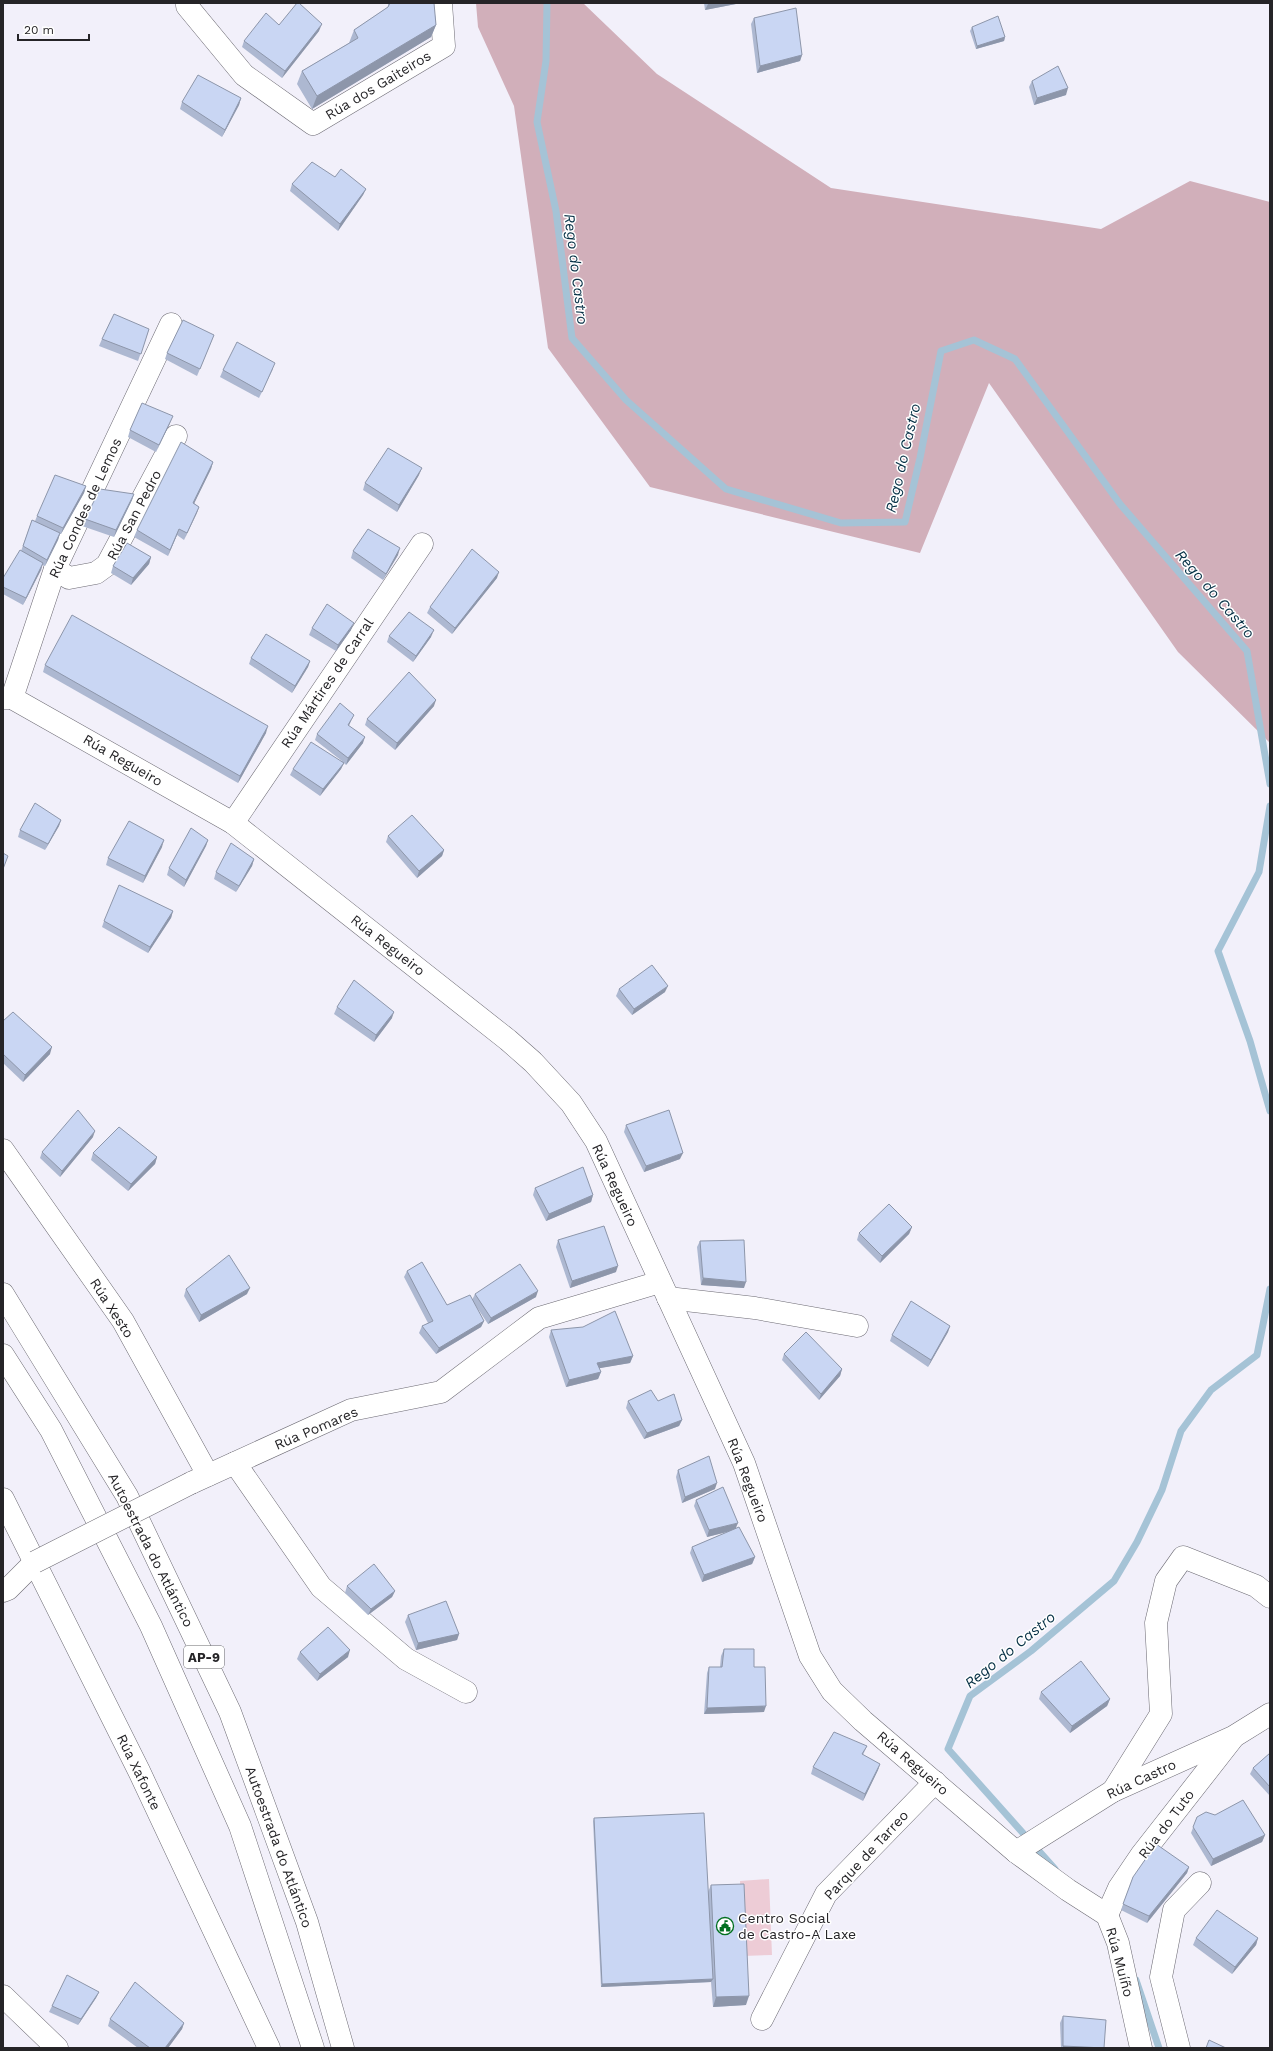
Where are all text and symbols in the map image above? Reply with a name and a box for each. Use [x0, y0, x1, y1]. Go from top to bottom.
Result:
scale bar [18, 16, 89, 42]
text: 20 m [24, 23, 54, 37]
street label: Rúa dos Gaiteiros [322, 47, 434, 123]
water label: Rego do Castro [560, 212, 592, 326]
water label: Rego do Castro [882, 402, 924, 514]
street label: Rúa Condes de Lemos [45, 435, 125, 581]
street label: Rúa San Pedro [104, 467, 164, 563]
water label: Rego do Castro [1172, 546, 1258, 642]
street label: Rúa Mártires de Carral [278, 614, 377, 751]
street label: Rúa Regueiro [80, 731, 166, 789]
street label: Rúa Regueiro [348, 911, 428, 979]
street label: Rúa Regueiro [589, 1141, 641, 1229]
street label: Rúa Xesto [87, 1275, 137, 1341]
street label: Rúa Pomares [272, 1403, 360, 1453]
street label: Rúa Regueiro [725, 1436, 771, 1524]
street label: Autoestrada do Atlántico [105, 1470, 197, 1630]
water label: Rego do Castro [961, 1608, 1059, 1692]
road number: AP-9 [184, 1646, 224, 1668]
street label: Rúa Regueiro [874, 1728, 952, 1798]
street label: Rúa Xafonte [114, 1731, 164, 1813]
street label: Rúa Castro [1104, 1756, 1178, 1802]
street label: Autoestrada do Atlántico [242, 1764, 316, 1930]
street label: Rúa do Tuto [1135, 1786, 1197, 1862]
street label: Parque de Tarreo [821, 1807, 911, 1903]
place label: Centro Social de Castro-A Laxe [738, 1910, 856, 1942]
public building icon: Centro Social de Castro-A Laxe [715, 1916, 735, 1936]
street label: Rúa Muíño [1103, 1925, 1137, 1999]

